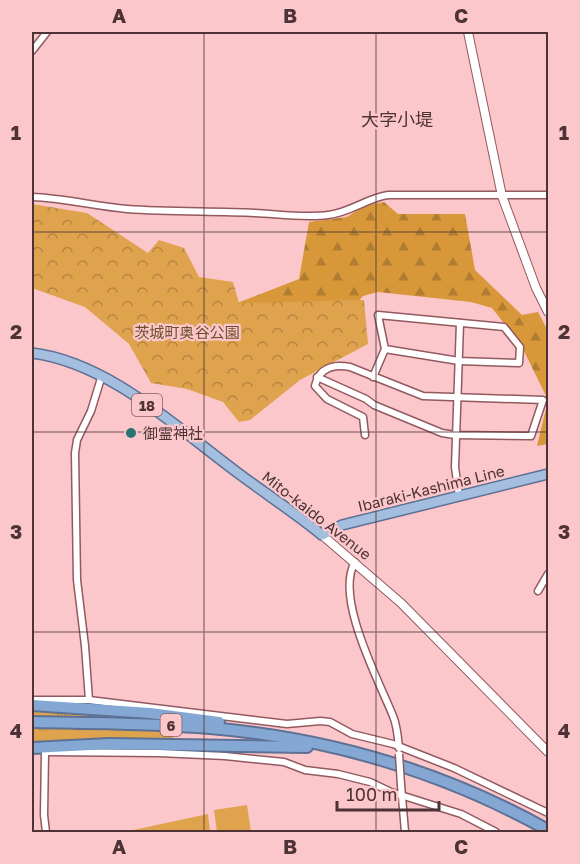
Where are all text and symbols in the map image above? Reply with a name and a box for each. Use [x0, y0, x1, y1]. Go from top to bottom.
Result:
text: A [112, 3, 126, 27]
text: B [283, 3, 297, 27]
text: C [454, 3, 468, 27]
district label: 大字小堤 [361, 108, 433, 130]
text: 1 [11, 120, 21, 144]
text: 1 [559, 120, 569, 144]
text: 2 [10, 319, 22, 343]
text: 2 [558, 319, 570, 343]
park label: 茨城町奥谷公園 [134, 323, 240, 341]
road number: 18 [132, 394, 162, 416]
place label: 御霊神社 [143, 424, 203, 442]
marker: 御霊神社 [124, 426, 138, 440]
street label: Ibaraki-Kashima Line [356, 461, 507, 515]
street label: Mito-kaido Avenue [259, 467, 375, 563]
text: 3 [10, 519, 22, 543]
text: 3 [558, 519, 570, 543]
road number: 6 [160, 714, 182, 736]
text: 4 [10, 718, 22, 742]
text: 4 [558, 718, 570, 742]
scale bar [337, 774, 439, 812]
text: 100 m [346, 783, 397, 805]
text: A [112, 834, 126, 858]
text: B [283, 834, 297, 858]
text: C [454, 834, 468, 858]

